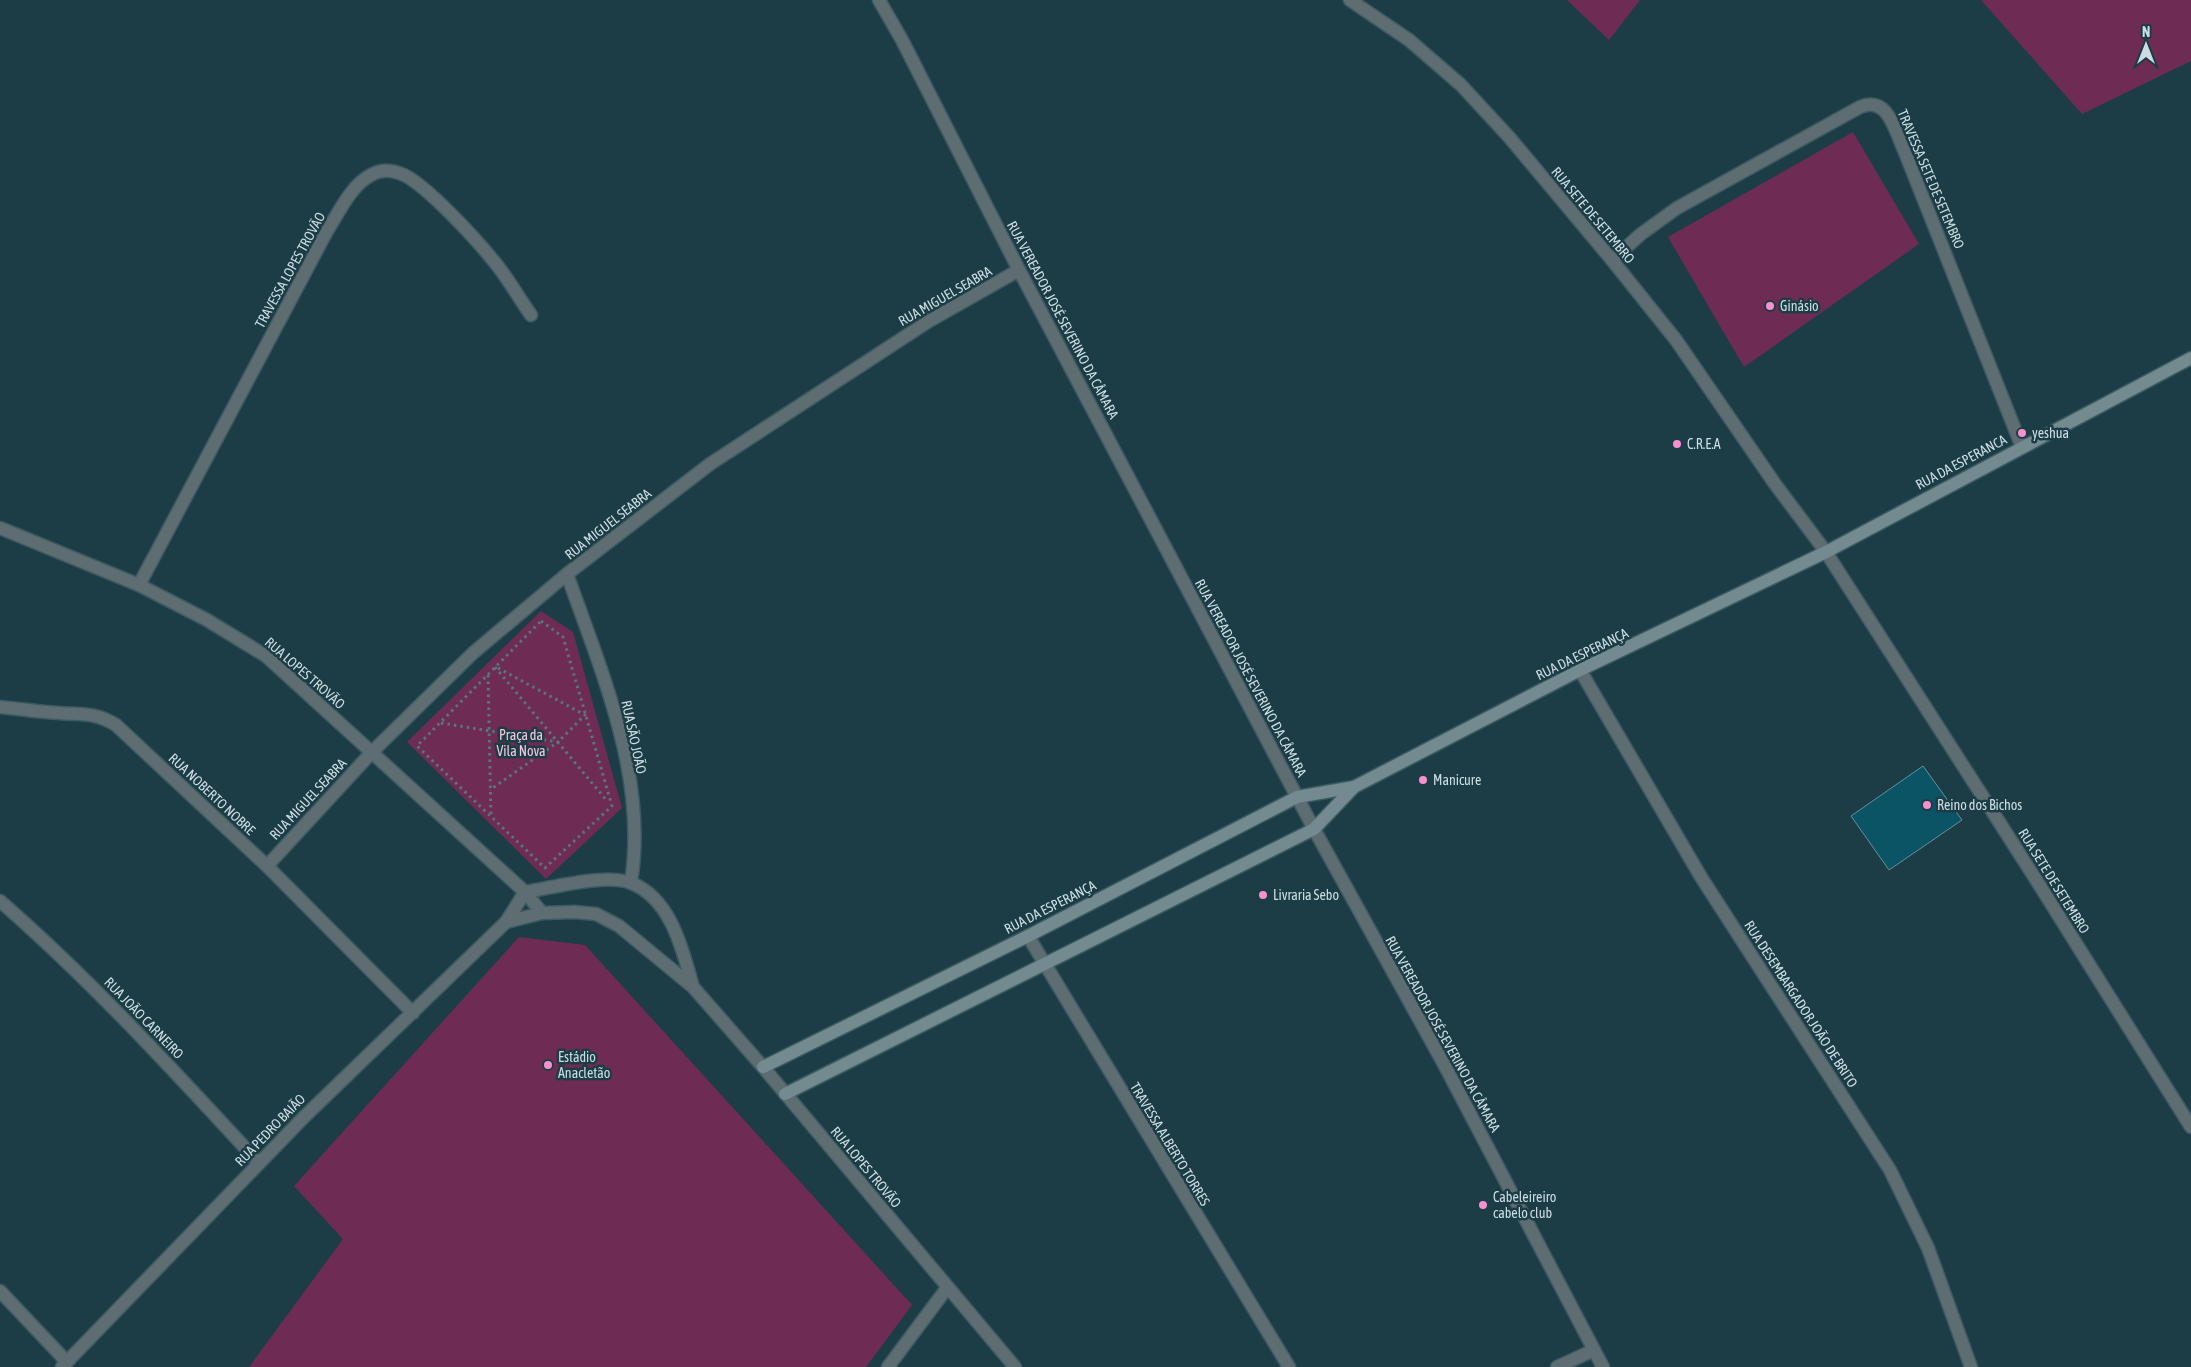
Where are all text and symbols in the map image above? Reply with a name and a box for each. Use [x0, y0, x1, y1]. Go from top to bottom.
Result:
north arrow [2121, 20, 2171, 70]
text: N [2142, 24, 2150, 40]
street label: TRAVESSA SETE DE SETEMBRO [1894, 107, 1968, 251]
street label: RUA SETE DE SETEMBRO [1548, 164, 1638, 266]
street label: TRAVESSA LOPES TROVÃO [252, 209, 328, 331]
street label: RUA VEREADOR JOSÉ SEVERINO DA CÂMARA [1004, 218, 1122, 422]
street label: RUA MIGUEL SEABRA [895, 263, 995, 329]
place label: Ginásio [1780, 298, 1819, 314]
marker: Ginásio [1764, 300, 1776, 312]
place label: yeshua [2032, 425, 2069, 441]
marker: yeshua [2016, 427, 2028, 439]
street label: RUA DA ESPERANCA [1913, 431, 2009, 493]
place label: C.R.E.A [1687, 436, 1721, 452]
marker: C.R.E.A [1671, 438, 1683, 450]
street label: RUA MIGUEL SEABRA [562, 485, 654, 563]
street label: RUA VEREADOR JOSÉ SEVERINO DA CÂMARA [1192, 576, 1310, 780]
street label: RUA DA ESPERANÇA [1533, 625, 1631, 683]
street label: RUA LOPES TROVÃO [262, 634, 348, 712]
street label: RUA SÃO JOÃO [618, 699, 650, 775]
park label: Praça da Vila Nova [496, 727, 546, 759]
street label: RUA NOBERTO NOBRE [166, 750, 258, 838]
street label: RUA MIGUEL SEABRA [266, 755, 350, 843]
place label: Manicure [1433, 772, 1481, 788]
marker: Manicure [1417, 774, 1429, 786]
place label: Reino dos Bichos [1937, 797, 2022, 813]
marker: Reino dos Bichos [1921, 799, 1933, 811]
street label: RUA SETE DE SETEMBRO [2015, 826, 2093, 936]
street label: RUA DA ESPERANÇA [1002, 877, 1099, 937]
place label: Livraria Sebo [1273, 887, 1339, 903]
marker: Livraria Sebo [1257, 889, 1269, 901]
street label: RUA DESEMBARGADOR JOÃO DE BRITO [1741, 918, 1861, 1090]
street label: RUA VEREADOR JOSÉ SEVERINO DA CÂMARA [1382, 933, 1504, 1135]
street label: RUA JOÃO CARNEIRO [101, 974, 187, 1062]
place label: Estádio Anacletão [558, 1049, 610, 1081]
marker: Estádio Anacletão [542, 1059, 554, 1071]
street label: TRAVESSA ALBERTO TORRES [1127, 1080, 1213, 1209]
street label: RUA PEDRO BAIÃO [232, 1091, 308, 1169]
street label: RUA LOPES TROVÃO [828, 1123, 904, 1211]
place label: Cabeleireiro cabelo club [1493, 1189, 1556, 1221]
marker: Cabeleireiro cabelo club [1477, 1199, 1489, 1211]

